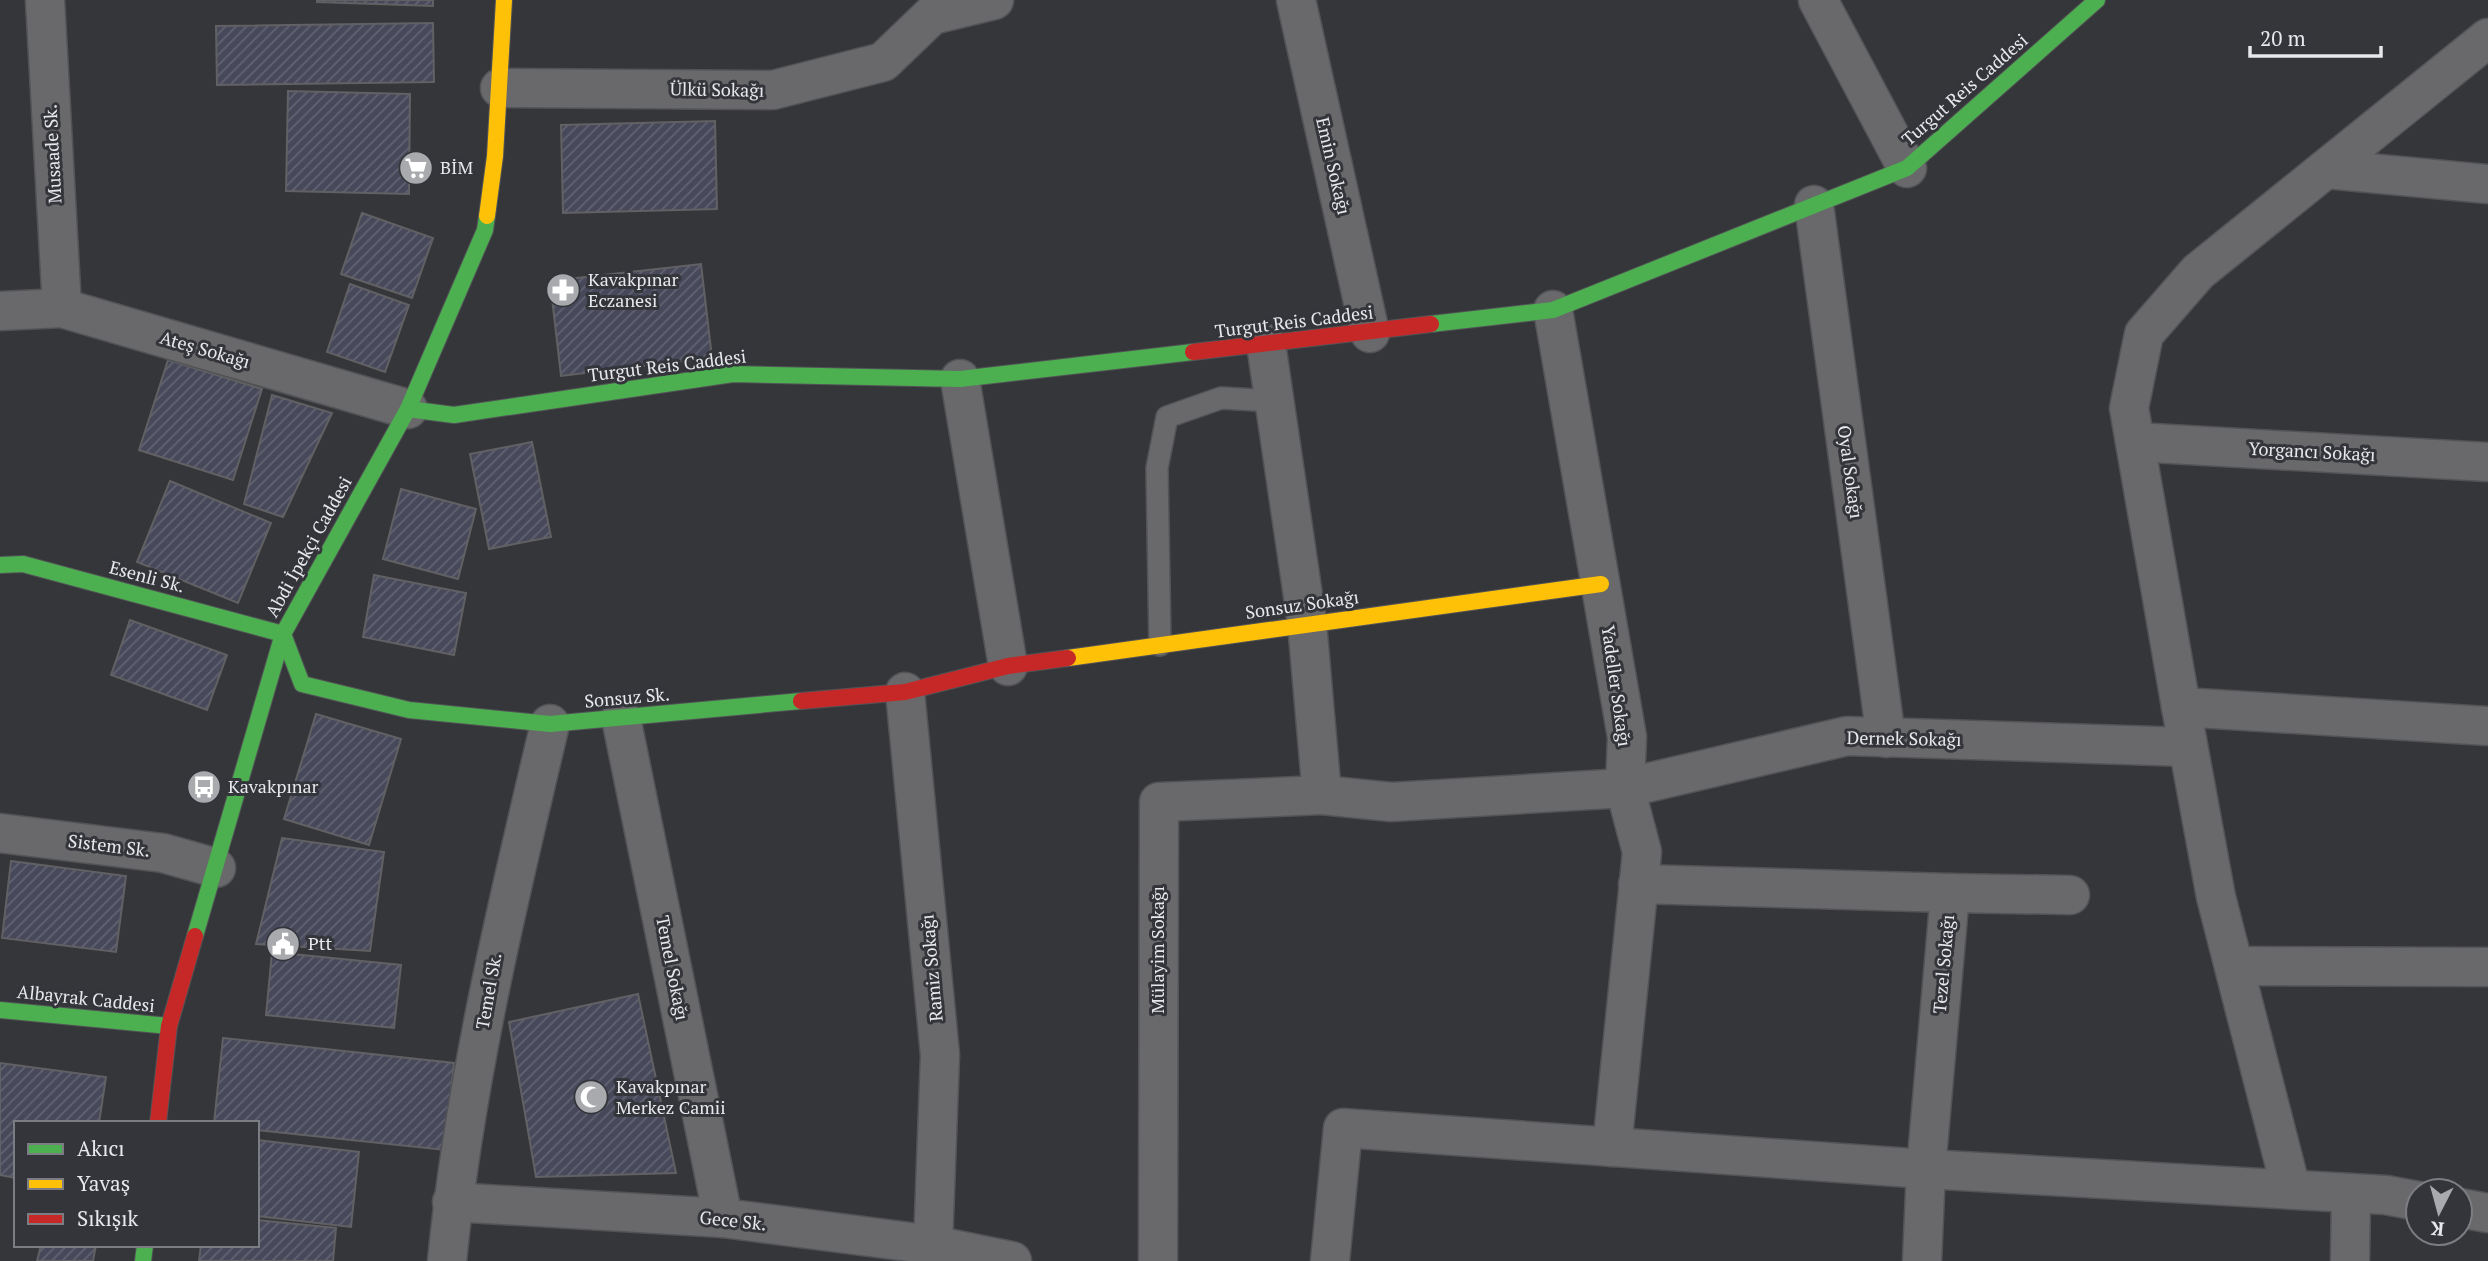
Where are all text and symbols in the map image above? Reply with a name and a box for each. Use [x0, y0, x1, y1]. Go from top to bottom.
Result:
scale bar [2250, 14, 2381, 58]
text: 20 m [2260, 24, 2306, 52]
street label: Turgut Reis Caddesi [1896, 28, 2032, 151]
street label: Ülkü Sokağı [670, 76, 764, 102]
street label: Musaade Sk. [37, 104, 67, 204]
street label: Emin Sokağı [1311, 115, 1357, 217]
supermarket icon: BİM [397, 149, 435, 187]
place label: BİM [440, 155, 473, 179]
place label: Kavakpınar Eczanesi [588, 267, 679, 312]
pharmacy icon: Kavakpınar Eczanesi [544, 271, 582, 309]
street label: Turgut Reis Caddesi [1213, 299, 1374, 343]
street label: Ateş Sokağı [157, 325, 253, 373]
street label: Turgut Reis Caddesi [586, 343, 747, 387]
street label: Oyal Sokağı [1833, 424, 1869, 520]
street label: Yorgancı Sokağı [2248, 436, 2376, 466]
street label: Abdi İpekçi Caddesi [259, 472, 357, 621]
street label: Esenli Sk. [107, 554, 188, 598]
street label: Sonsuz Sokağı [1244, 584, 1360, 624]
street label: Yadeller Sokağı [1597, 624, 1637, 748]
street label: Sonsuz Sk. [583, 681, 671, 713]
street label: Dernek Sokağı [1846, 725, 1962, 751]
bus stop icon: Kavakpınar [185, 768, 223, 806]
place label: Kavakpınar [228, 774, 319, 798]
street label: Sistem Sk. [67, 828, 152, 862]
street label: Mülayim Sokağı [1145, 886, 1169, 1014]
street label: Temel Sokağı [651, 913, 695, 1022]
street label: Ramiz Sokağı [914, 913, 948, 1023]
street label: Tezel Sokağı [1927, 913, 1959, 1014]
public building icon: Ptt [264, 925, 302, 963]
place label: Ptt [308, 931, 332, 955]
street label: Temel Sk. [469, 951, 507, 1031]
street label: Albayrak Caddesi [16, 979, 156, 1017]
place label: Kavakpınar Merkez Camii [616, 1074, 726, 1119]
mosque icon: Kavakpınar Merkez Camii [572, 1078, 610, 1116]
legend [14, 1121, 259, 1247]
text: Akıcı [77, 1134, 125, 1162]
text: Yavaş [77, 1169, 130, 1197]
north arrow [2404, 1177, 2474, 1247]
text: Sıkışık [77, 1204, 139, 1232]
street label: Gece Sk. [699, 1205, 768, 1235]
text: K [2429, 1216, 2445, 1243]

